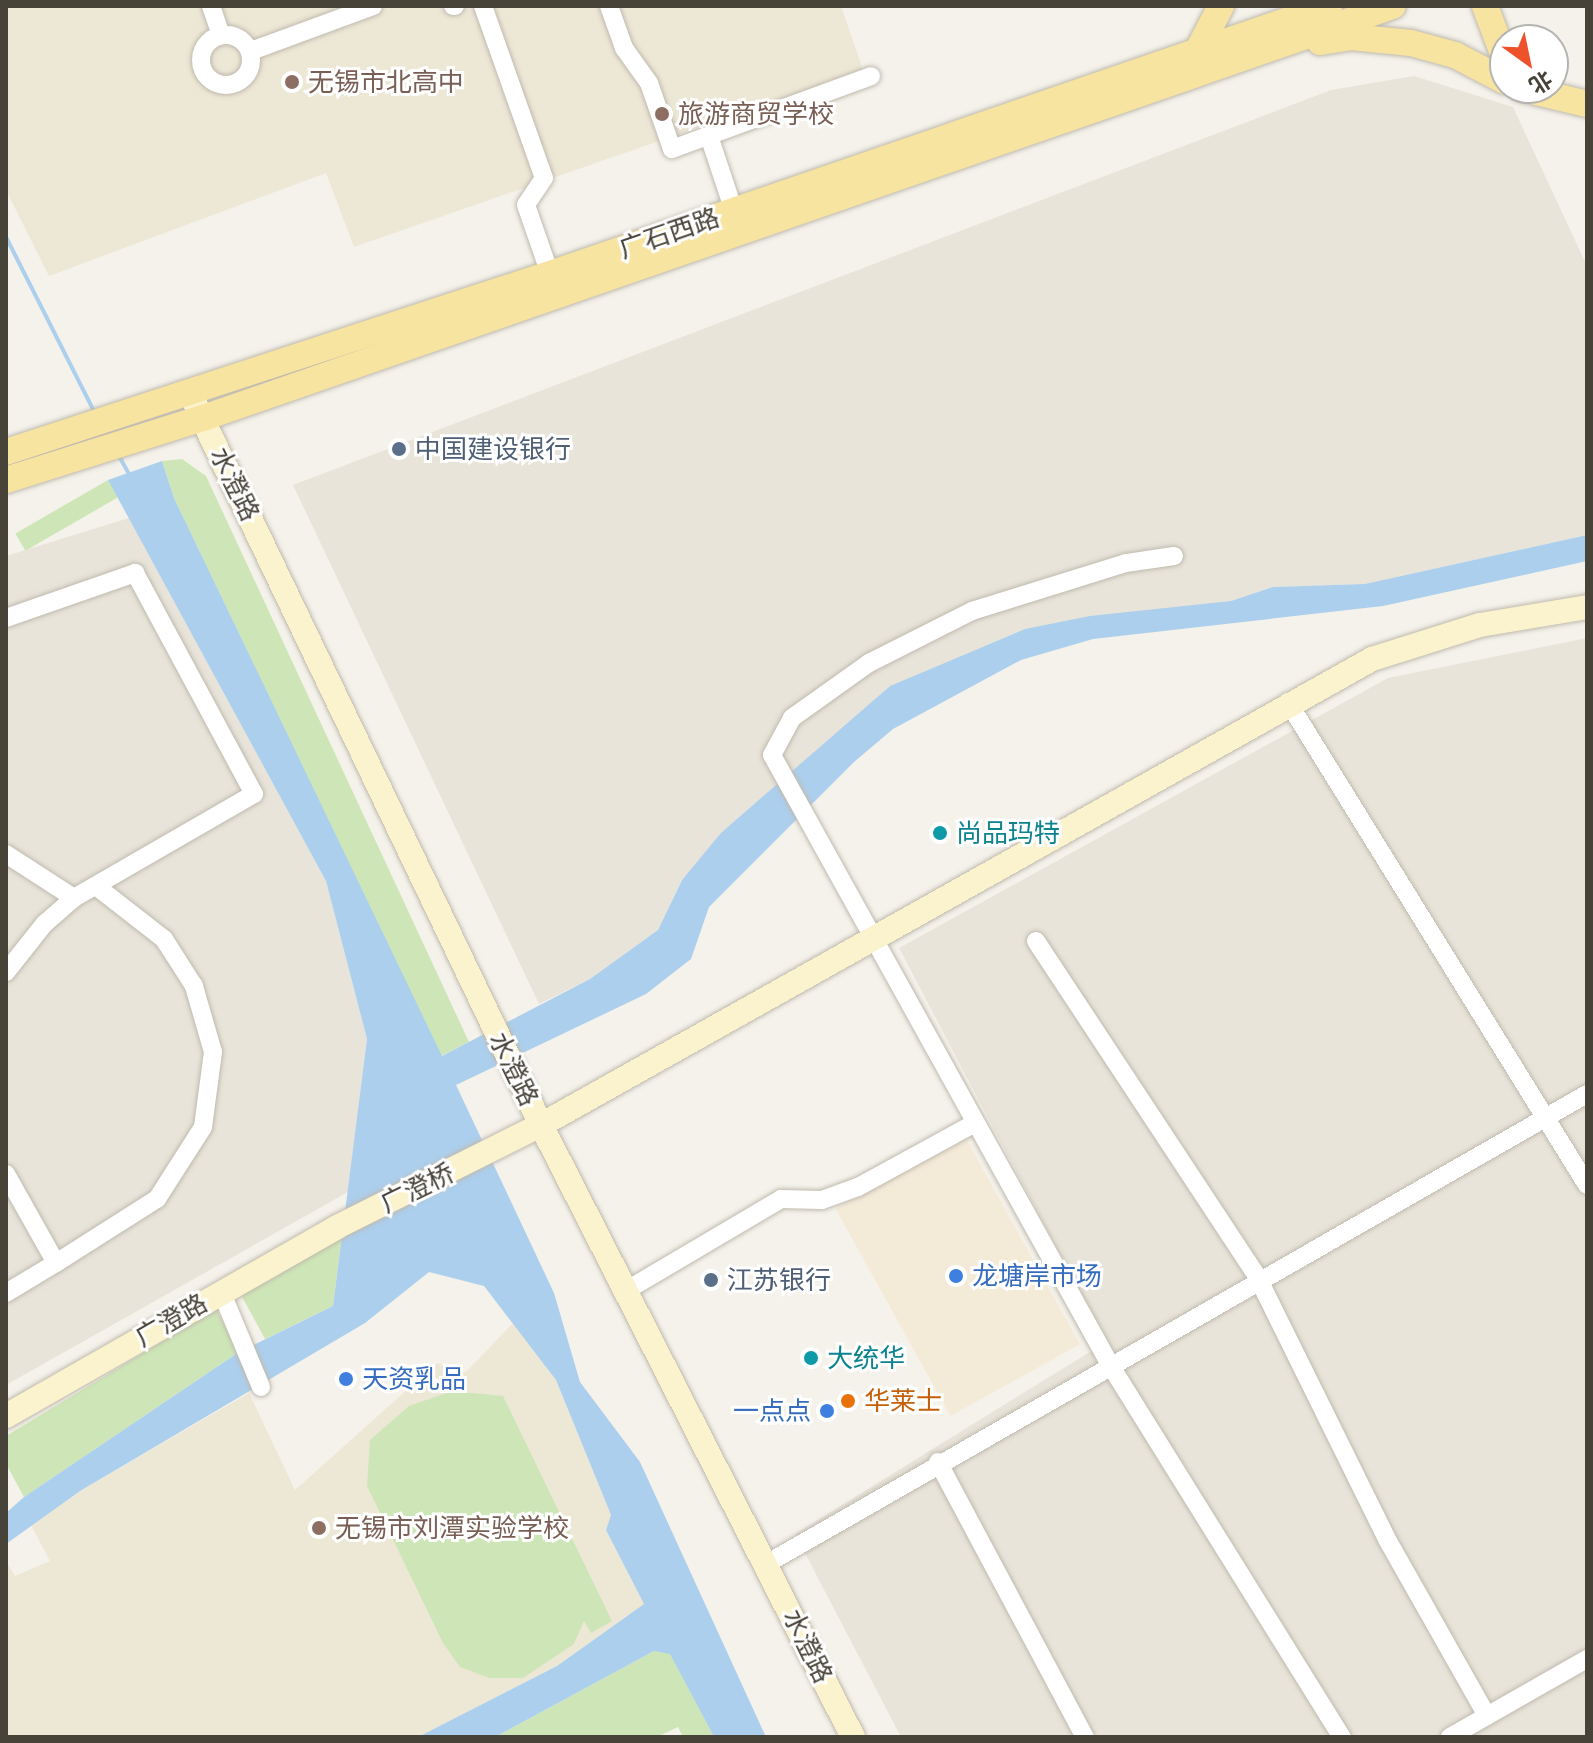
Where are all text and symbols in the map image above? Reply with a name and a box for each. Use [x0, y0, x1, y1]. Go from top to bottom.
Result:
north arrow [1489, 24, 1569, 104]
text: 北 [1524, 65, 1558, 100]
place label: 无锡市北高中 [308, 66, 464, 98]
marker: 无锡市北高中 [283, 73, 301, 91]
place label: 旅游商贸学校 [678, 98, 834, 130]
marker: 旅游商贸学校 [653, 105, 671, 123]
street label: 广石西路 [615, 201, 723, 265]
place label: 中国建设银行 [415, 433, 571, 465]
marker: 中国建设银行 [390, 440, 408, 458]
street label: 水澄路 [204, 442, 266, 526]
place label: 尚品玛特 [956, 817, 1060, 849]
marker: 尚品玛特 [931, 824, 949, 842]
street label: 水澄路 [483, 1027, 545, 1111]
street label: 广澄桥 [375, 1157, 459, 1219]
place label: 龙塘岸市场 [972, 1260, 1102, 1292]
place label: 江苏银行 [727, 1264, 831, 1296]
marker: 龙塘岸市场 [947, 1267, 965, 1285]
marker: 江苏银行 [702, 1271, 720, 1289]
street label: 广澄路 [129, 1287, 213, 1353]
place label: 大统华 [827, 1342, 905, 1374]
marker: 大统华 [802, 1349, 820, 1367]
place label: 天资乳品 [362, 1363, 466, 1395]
marker: 天资乳品 [337, 1370, 355, 1388]
place label: 华莱士 [864, 1385, 942, 1417]
marker: 华莱士 [839, 1392, 857, 1410]
place label: 一点点 [733, 1395, 811, 1427]
marker: 一点点 [818, 1402, 836, 1420]
place label: 无锡市刘潭实验学校 [335, 1512, 569, 1544]
marker: 无锡市刘潭实验学校 [310, 1519, 328, 1537]
street label: 水澄路 [777, 1604, 839, 1688]

